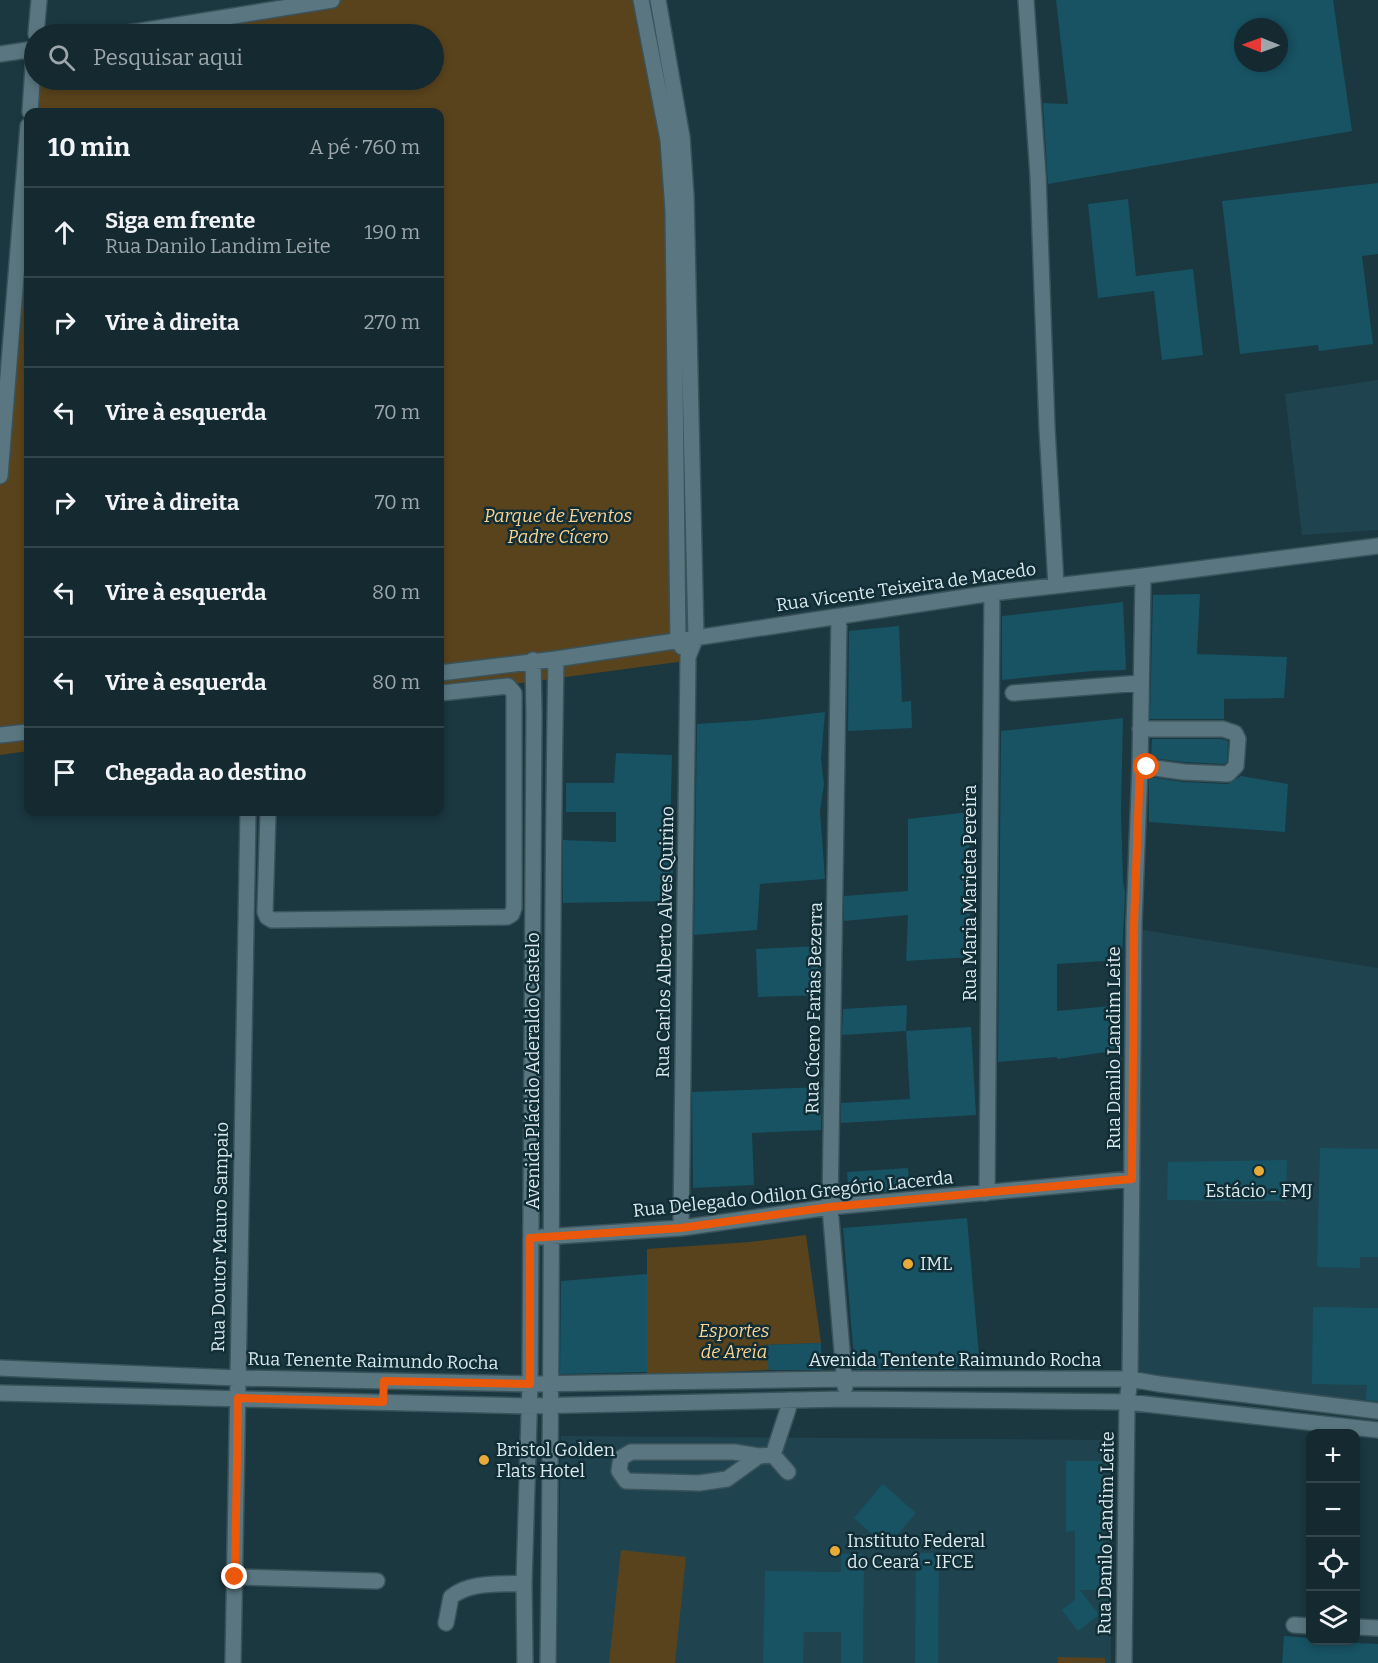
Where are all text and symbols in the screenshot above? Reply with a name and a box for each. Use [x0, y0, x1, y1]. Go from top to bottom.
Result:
north arrow [1234, 18, 1288, 72]
search box [24, 24, 444, 90]
icon: search [45, 41, 78, 74]
text: Pesquisar aqui [93, 44, 243, 71]
text: 10 min [48, 132, 130, 163]
text: A pé · 760 m [309, 135, 420, 159]
text: Siga em frente [105, 207, 255, 234]
icon: ahead [48, 216, 81, 249]
text: 190 m [364, 220, 420, 244]
text: Rua Danilo Landim Leite [105, 234, 331, 258]
icon: right [48, 306, 81, 339]
text: Vire à direita [105, 309, 239, 336]
text: 270 m [364, 310, 420, 334]
icon: left [48, 396, 81, 429]
text: Vire à esquerda [105, 399, 266, 426]
text: 70 m [374, 400, 420, 424]
icon: right [48, 486, 81, 519]
text: Vire à direita [105, 489, 239, 516]
text: 70 m [374, 490, 420, 514]
park label: Parque de Eventos Padre Cícero [484, 505, 633, 548]
street label: Rua Vicente Teixeira de Macedo [775, 558, 1037, 616]
icon: left [48, 576, 81, 609]
text: Vire à esquerda [105, 579, 266, 606]
text: 80 m [372, 580, 420, 604]
icon: left [48, 666, 81, 699]
text: Vire à esquerda [105, 669, 266, 696]
text: 80 m [372, 670, 420, 694]
route start [1133, 753, 1159, 779]
icon: arrive [48, 756, 81, 789]
text: Chegada ao destino [105, 759, 306, 786]
street label: Rua Maria Marieta Pereira [959, 785, 981, 1001]
street label: Rua Carlos Alberto Alves Quirino [652, 806, 678, 1078]
street label: Rua Cícero Farias Bezerra [801, 902, 827, 1114]
street label: Avenida Plácido Aderaldo Castelo [522, 932, 544, 1210]
street label: Rua Danilo Landim Leite [1103, 946, 1125, 1150]
street label: Rua Doutor Mauro Sampaio [207, 1122, 233, 1352]
marker: Estácio - FMJ [1252, 1164, 1266, 1178]
street label: Rua Delegado Odilon Gregório Lacerda [632, 1166, 954, 1222]
place label: Estácio - FMJ [1205, 1180, 1313, 1202]
place label: IML [920, 1253, 952, 1275]
marker: IML [901, 1257, 915, 1271]
park label: Esportes de Areia [699, 1320, 770, 1363]
street label: Rua Tenente Raimundo Rocha [247, 1348, 499, 1374]
street label: Avenida Tentente Raimundo Rocha [809, 1349, 1101, 1371]
map controls [1306, 1429, 1360, 1645]
button: + [1306, 1429, 1360, 1483]
street label: Rua Danilo Landim Leite [1093, 1431, 1119, 1635]
place label: Bristol Golden Flats Hotel [496, 1439, 616, 1482]
marker: Bristol Golden Flats Hotel [477, 1453, 491, 1467]
button: − [1306, 1483, 1360, 1537]
place label: Instituto Federal do Ceará - IFCE [847, 1530, 985, 1573]
button: locate [1306, 1537, 1360, 1591]
marker: Instituto Federal do Ceará - IFCE [828, 1544, 842, 1558]
route end [221, 1563, 247, 1589]
button: layers [1306, 1591, 1360, 1645]

